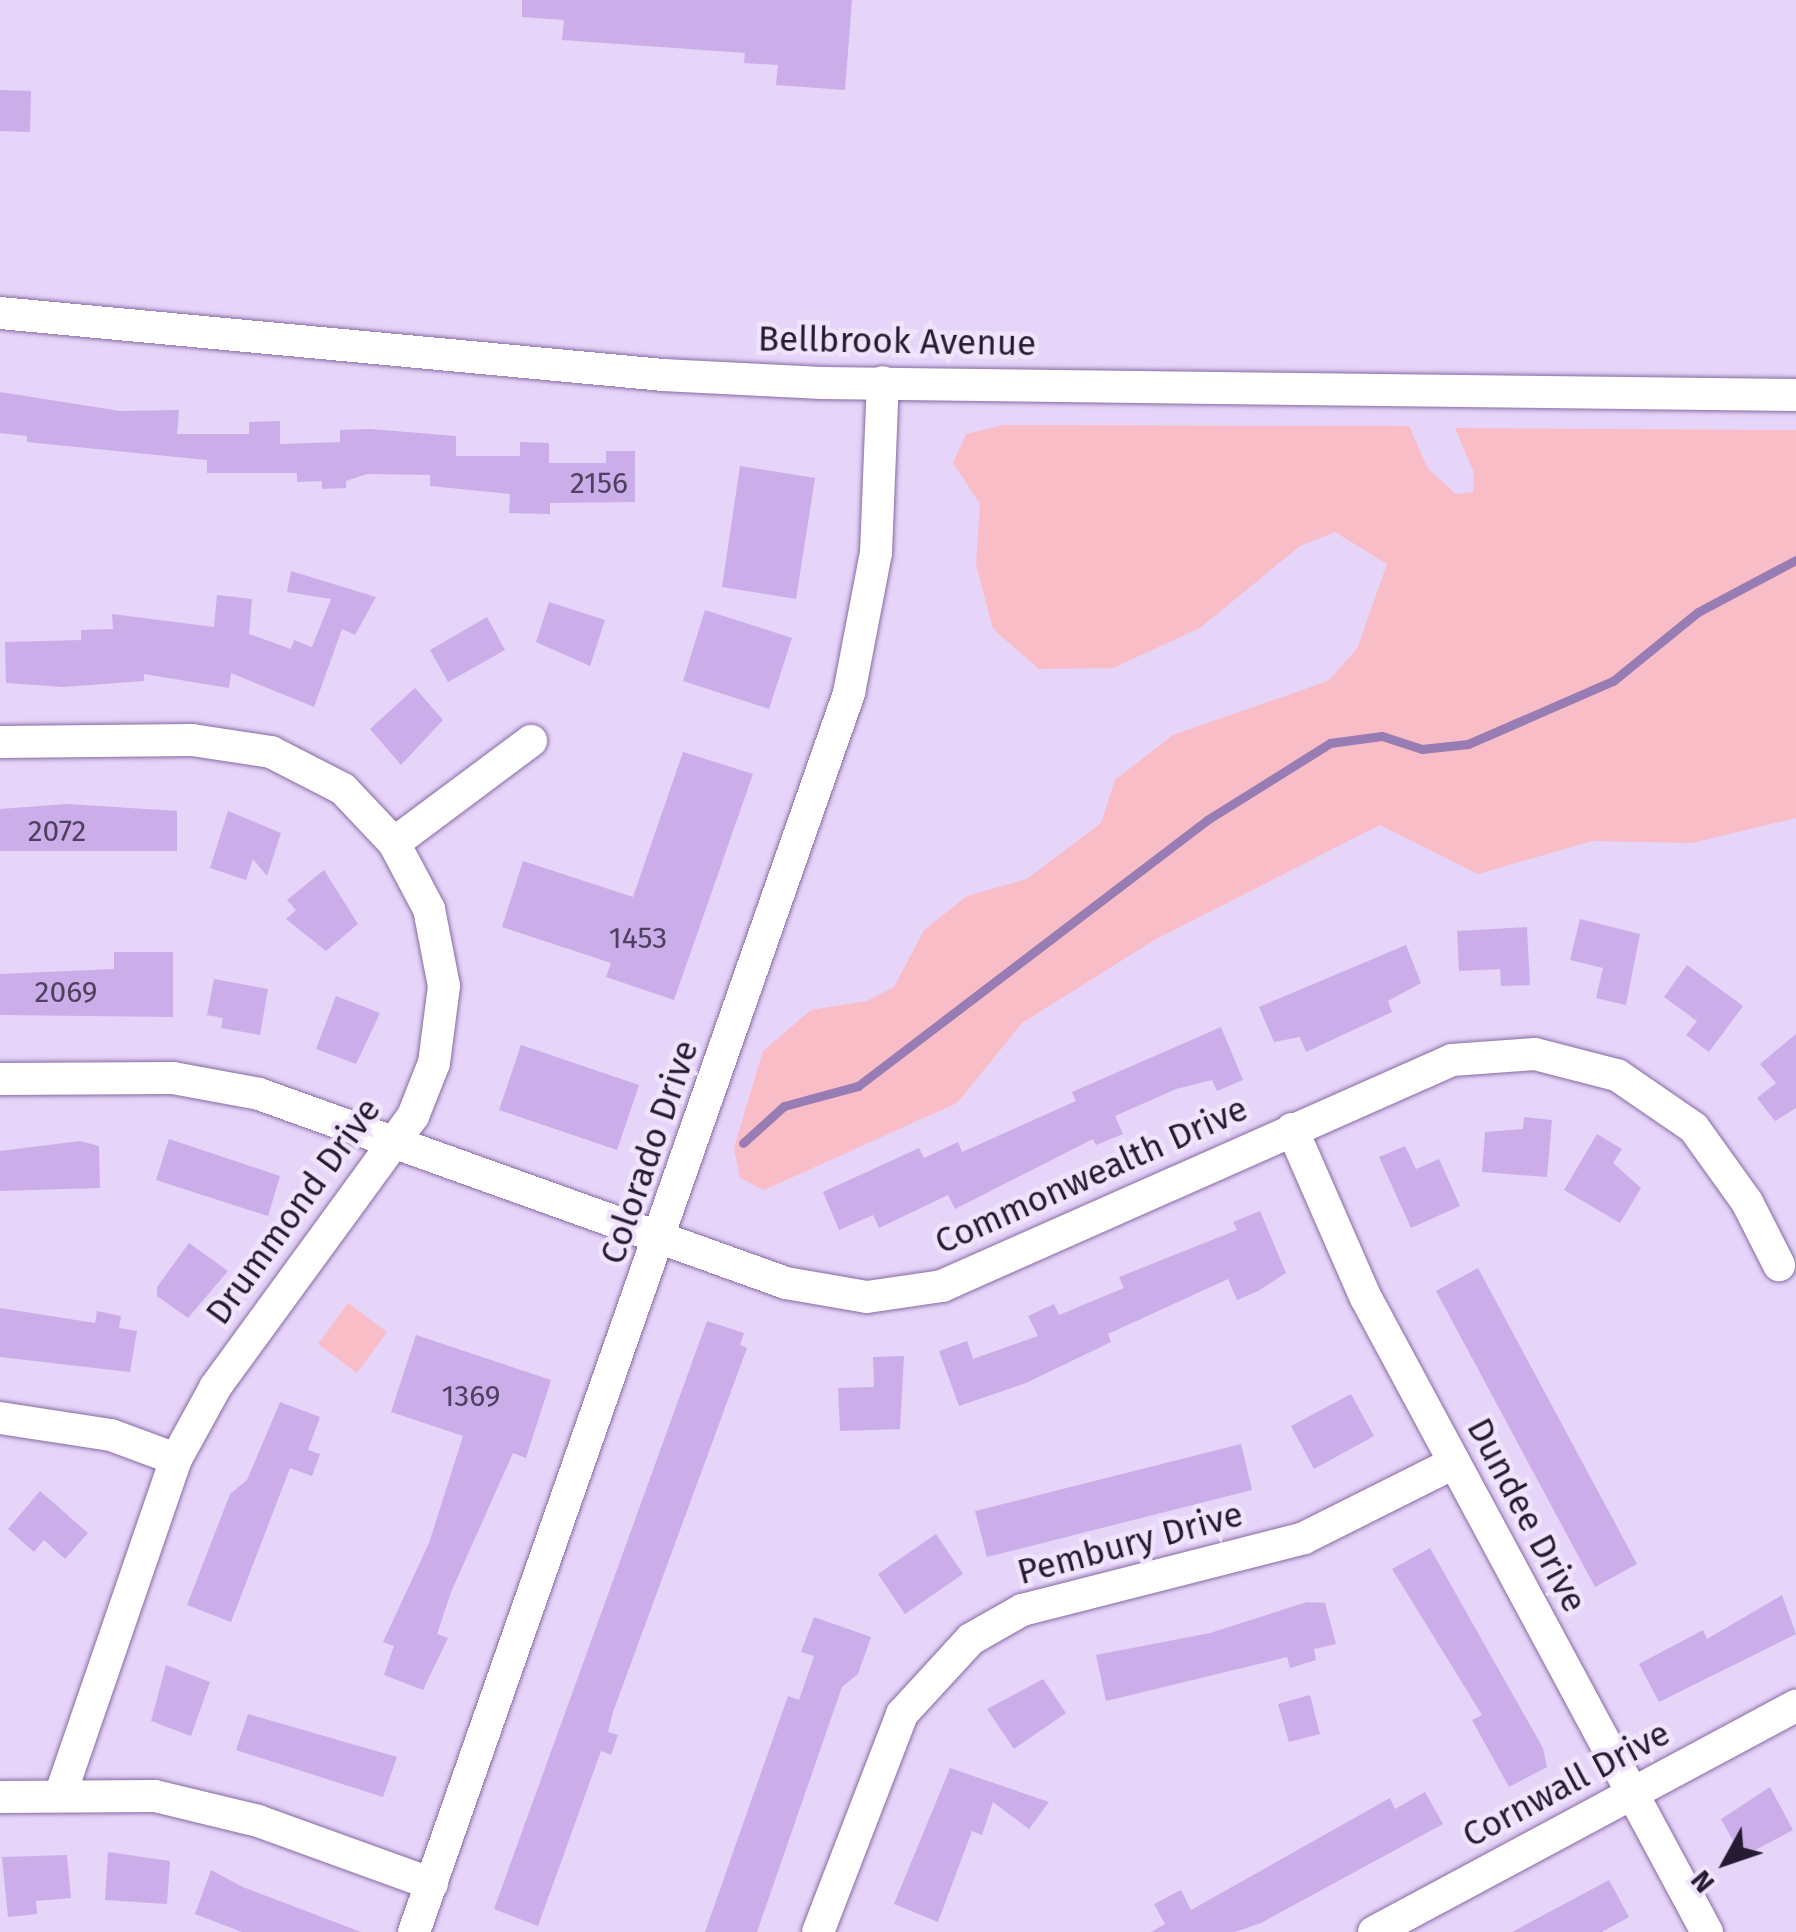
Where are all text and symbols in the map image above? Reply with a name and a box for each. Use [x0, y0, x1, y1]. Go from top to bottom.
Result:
street label: Bellbrook Avenue [757, 318, 1037, 364]
house number: 2156 [570, 465, 628, 501]
house number: 2072 [28, 813, 86, 849]
house number: 1453 [609, 920, 667, 956]
house number: 2069 [35, 974, 97, 1010]
street label: Colorado Drive [591, 1035, 707, 1269]
street label: Commonwealth Drive [928, 1087, 1254, 1263]
street label: Drummond Drive [197, 1090, 389, 1332]
house number: 1369 [441, 1378, 501, 1414]
street label: Dundee Drive [1458, 1411, 1596, 1619]
street label: Pembury Drive [1013, 1493, 1247, 1593]
street label: Cornwall Drive [1455, 1712, 1677, 1856]
north arrow [1676, 1812, 1776, 1912]
text: N [1684, 1864, 1721, 1899]

